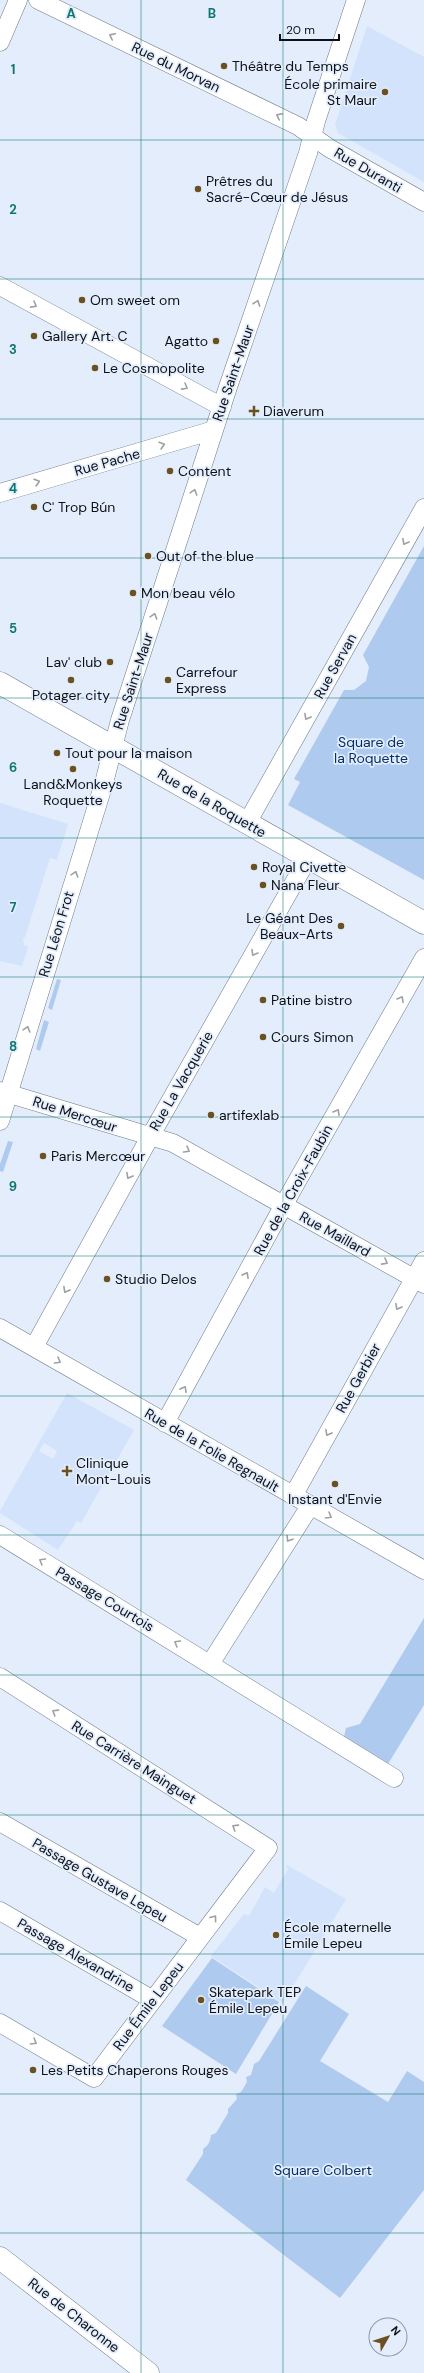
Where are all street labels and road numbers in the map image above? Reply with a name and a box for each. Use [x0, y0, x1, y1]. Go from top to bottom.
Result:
street label: Rue du Morvan [129, 38, 223, 96]
street label: Rue Duranti [331, 143, 405, 197]
street label: Rue Saint-Maur [208, 322, 258, 424]
street label: Rue Pache [72, 444, 142, 480]
street label: Rue Saint-Maur [109, 630, 157, 732]
street label: Rue Servan [310, 630, 360, 702]
street label: Rue de la Roquette [155, 765, 270, 841]
street label: Rue Léon Frot [34, 889, 78, 979]
street label: Rue La Vacquerie [145, 1028, 217, 1134]
street label: Rue Mercœur [31, 1092, 119, 1136]
street label: Rue de la Croix-Faubin [250, 1121, 336, 1259]
street label: Rue Maillard [296, 1207, 374, 1261]
street label: Rue Gerbier [331, 1340, 385, 1416]
street label: Rue de la Folie Regnault [141, 1404, 283, 1496]
street label: Passage Courtois [52, 1562, 158, 1636]
street label: Rue Carrière Mainguet [68, 1716, 200, 1808]
street label: Passage Gustave Lepeu [29, 1834, 171, 1926]
street label: Passage Alexandrine [14, 1914, 138, 1996]
street label: Rue Émile Lepeu [109, 1958, 187, 2054]
street label: Rue de Charonne [25, 2274, 123, 2356]

